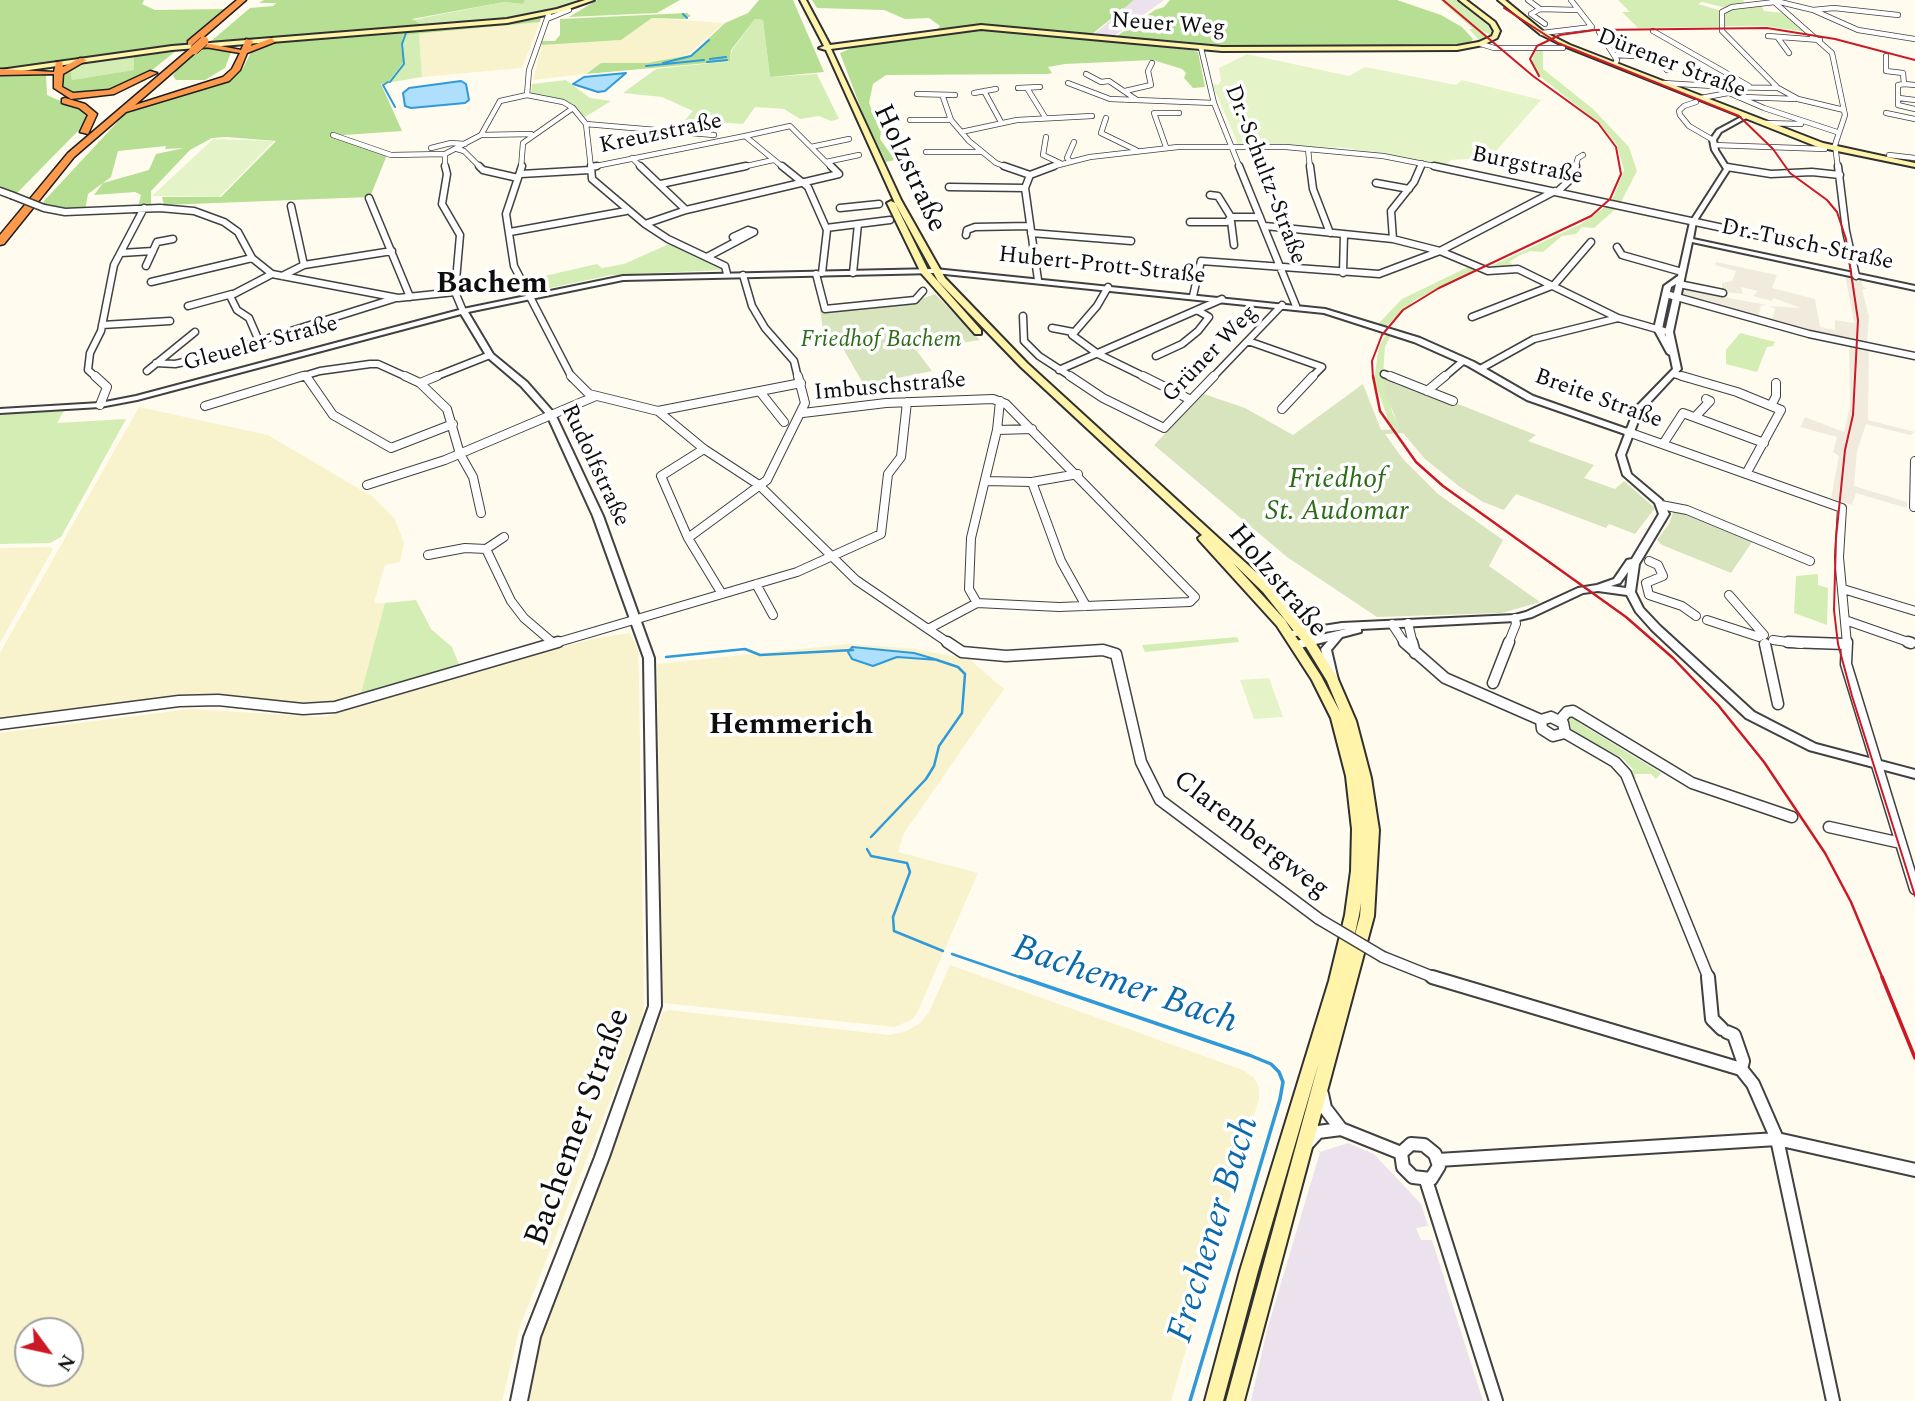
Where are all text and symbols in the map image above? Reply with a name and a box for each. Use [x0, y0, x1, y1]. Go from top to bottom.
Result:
street label: Neuer Weg [1110, 8, 1226, 44]
street label: Dürener Straße [1593, 24, 1749, 106]
street label: Dr.-Schultz-Straße [1217, 81, 1311, 269]
street label: Holzstraße [864, 100, 952, 238]
street label: Kreuzstraße [597, 109, 725, 161]
street label: Burgstraße [1469, 142, 1585, 192]
street label: Dr.-Tusch-Straße [1718, 214, 1896, 278]
street label: Hubert-Prott-Straße [997, 242, 1207, 292]
district label: Bachem [436, 268, 548, 304]
street label: Grüner Weg [1158, 300, 1264, 410]
street label: Gleueler Straße [181, 311, 341, 379]
park label: Friedhof Bachem [801, 327, 961, 355]
street label: Breite Straße [1530, 364, 1666, 436]
street label: Imbuschstraße [813, 368, 967, 408]
street label: Rudolfstraße [554, 400, 634, 532]
park label: Friedhof St. Audomar [1265, 465, 1409, 531]
street label: Holzstraße [1219, 519, 1333, 645]
district label: Hemmerich [709, 709, 873, 745]
street label: Clarenbergweg [1165, 765, 1335, 907]
water label: Bachemer Bach [1006, 928, 1242, 1046]
street label: Bachemer Straße [519, 1004, 641, 1252]
water label: Frechener Bach [1161, 1112, 1271, 1348]
north arrow [14, 1317, 84, 1387]
text: N [49, 1348, 82, 1377]

